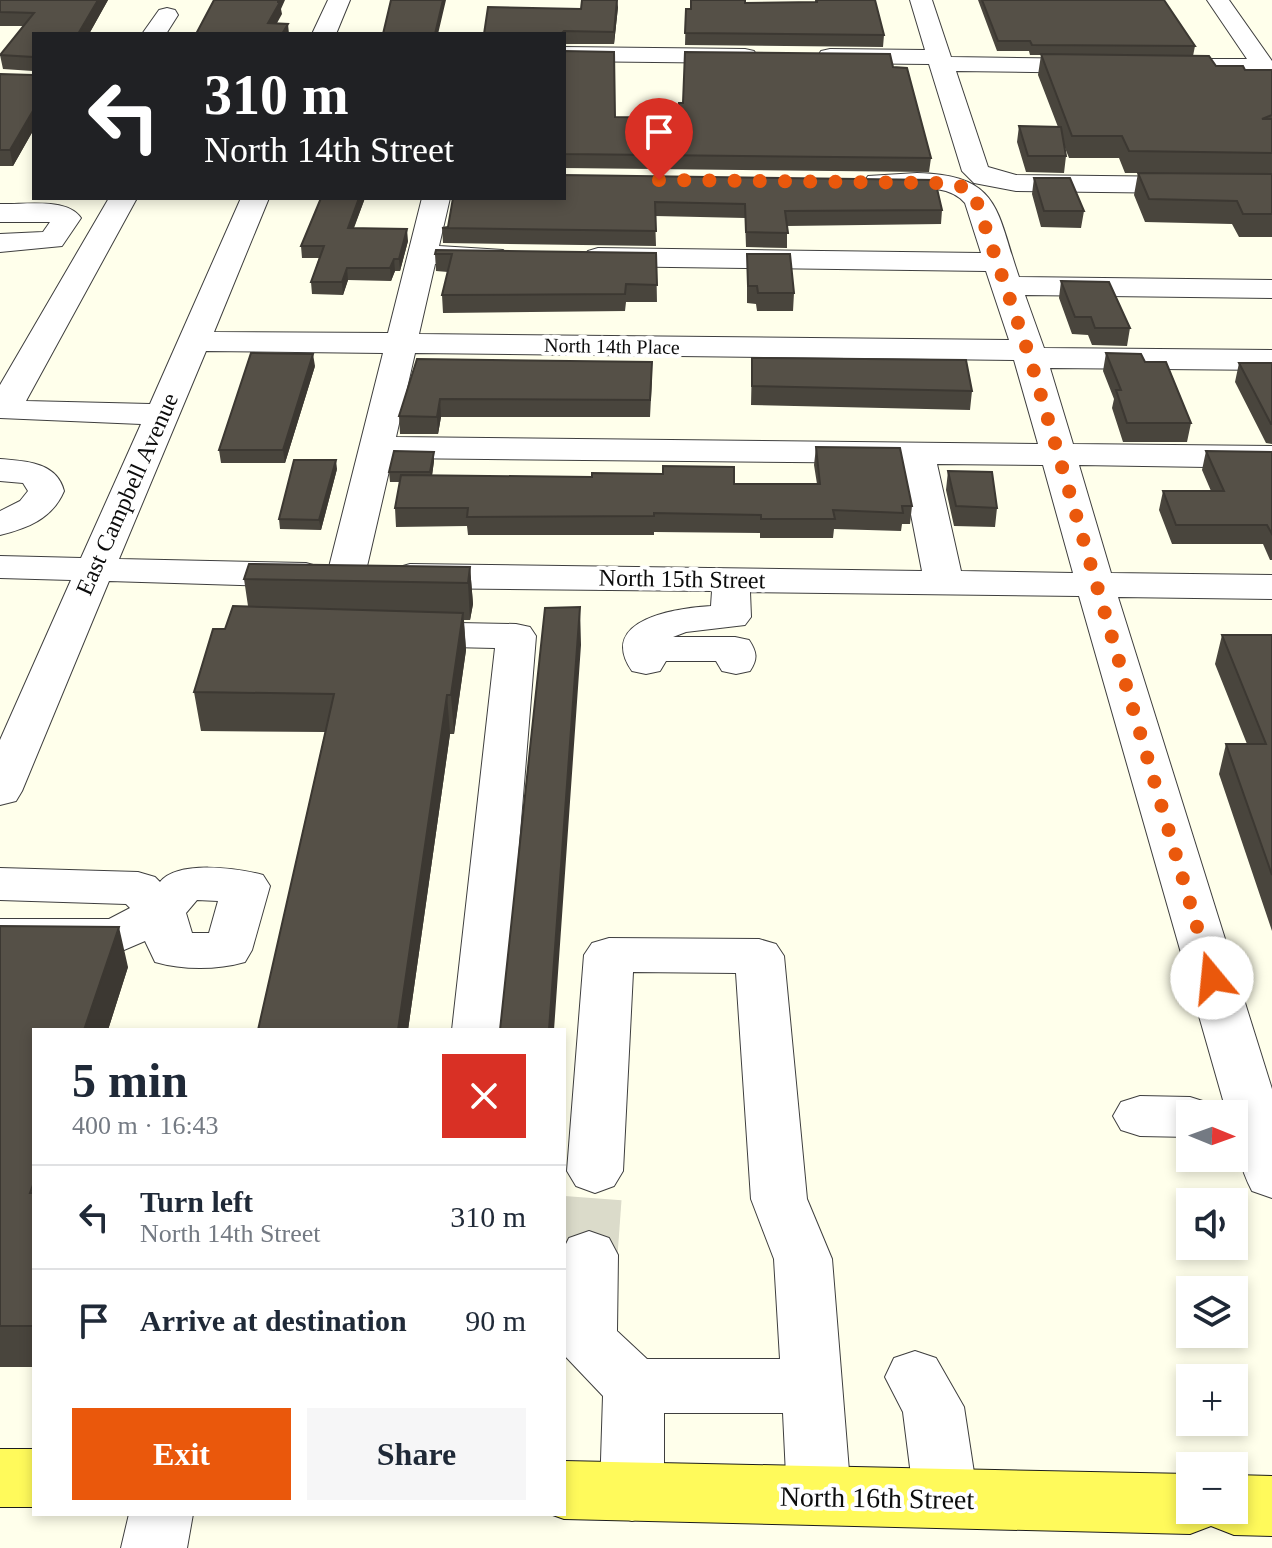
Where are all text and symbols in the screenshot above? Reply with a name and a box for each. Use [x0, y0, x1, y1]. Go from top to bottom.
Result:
icon: left [72, 64, 176, 168]
text: 310 m [204, 64, 349, 126]
pin [625, 98, 693, 180]
icon: arrive [637, 110, 681, 154]
text: North 14th Street [204, 130, 454, 170]
street label: North 14th Place [544, 334, 680, 358]
street label: East Campbell Avenue [71, 389, 183, 599]
street label: North 15th Street [598, 565, 766, 593]
position arrow [1170, 936, 1254, 1020]
text: 5 min [72, 1054, 188, 1107]
button: close [442, 1054, 526, 1138]
north arrow [1176, 1100, 1248, 1172]
map controls [1176, 1100, 1248, 1524]
text: 400 m · 16:43 [72, 1111, 219, 1140]
text: Turn left [140, 1185, 253, 1218]
button: sound [1176, 1188, 1248, 1260]
icon: left [72, 1195, 116, 1239]
text: 310 m [450, 1200, 526, 1233]
text: North 14th Street [140, 1219, 321, 1248]
button: layers [1176, 1276, 1248, 1348]
icon: arrive [72, 1299, 116, 1343]
text: Arrive at destination [140, 1304, 407, 1337]
text: 90 m [465, 1304, 526, 1337]
button: + [1176, 1364, 1248, 1436]
button: Exit [72, 1408, 291, 1500]
button: Share [307, 1408, 526, 1500]
button: − [1176, 1452, 1248, 1524]
street label: North 16th Street [780, 1481, 975, 1515]

